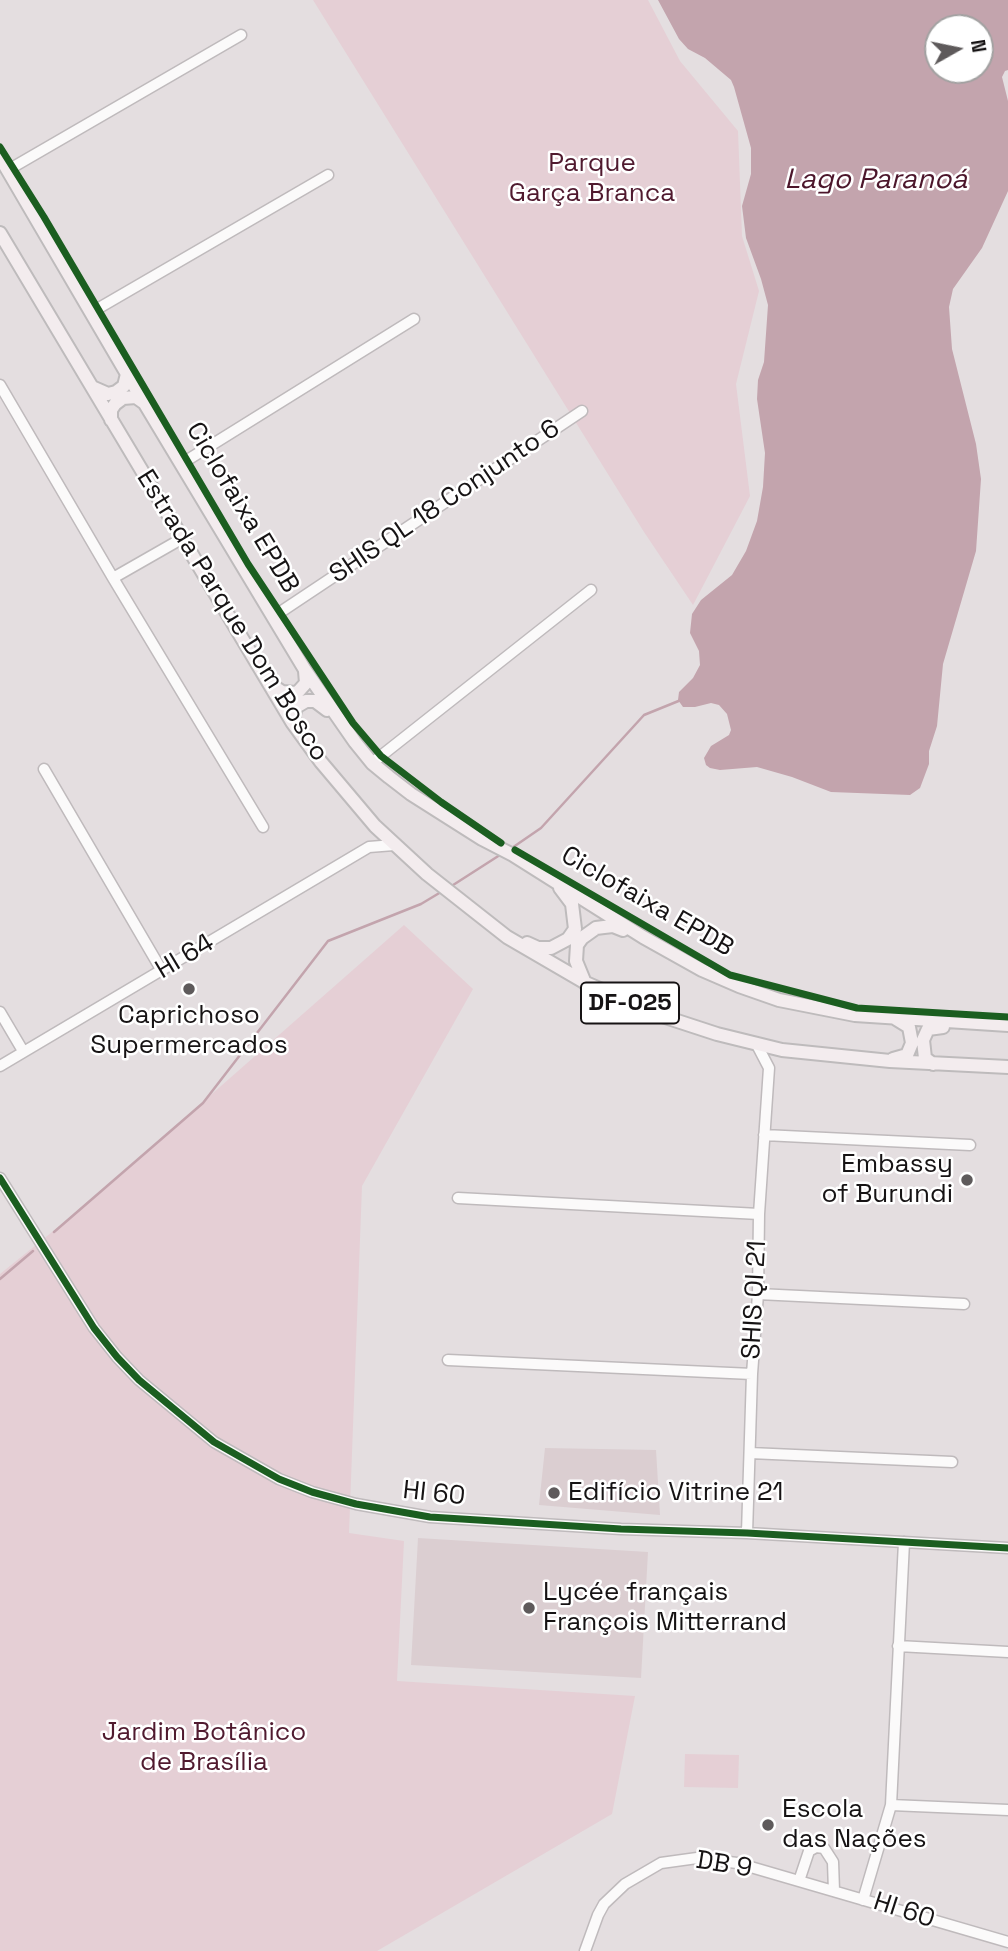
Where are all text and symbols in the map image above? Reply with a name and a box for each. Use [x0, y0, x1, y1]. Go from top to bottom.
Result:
north arrow [924, 14, 994, 84]
text: N [965, 38, 992, 54]
park label: Parque Garça Branca [509, 148, 675, 210]
water label: Lago Paranoá [785, 163, 967, 197]
street label: SHIS QL 18 Conjunto 6 [324, 413, 566, 591]
street label: Ciclofaixa EPDB [179, 417, 305, 599]
street label: Estrada Parque Dom Bosco [129, 465, 335, 767]
street label: Ciclofaixa EPDB [555, 840, 739, 964]
street label: HI 64 [150, 928, 220, 986]
marker: Caprichoso Supermercados [181, 981, 197, 997]
road number: DF-025 [581, 982, 679, 1023]
place label: Caprichoso Supermercados [90, 1000, 288, 1062]
place label: Embassy of Burundi [821, 1149, 953, 1210]
marker: Embassy of Burundi [959, 1172, 975, 1188]
street label: SHIS QI 21 [736, 1240, 774, 1360]
street label: HI 60 [401, 1475, 467, 1513]
place label: Edifício Vitrine 21 [568, 1477, 783, 1509]
marker: Edifício Vitrine 21 [546, 1485, 562, 1501]
place label: Lycée français François Mitterrand [543, 1577, 787, 1638]
marker: Lycée français François Mitterrand [521, 1600, 537, 1616]
park label: Jardim Botânico de Brasília [102, 1717, 306, 1778]
place label: Escola das Nações [782, 1794, 927, 1856]
marker: Escola das Nações [760, 1817, 776, 1833]
street label: DB 9 [694, 1845, 754, 1885]
street label: HI 60 [869, 1886, 939, 1936]

